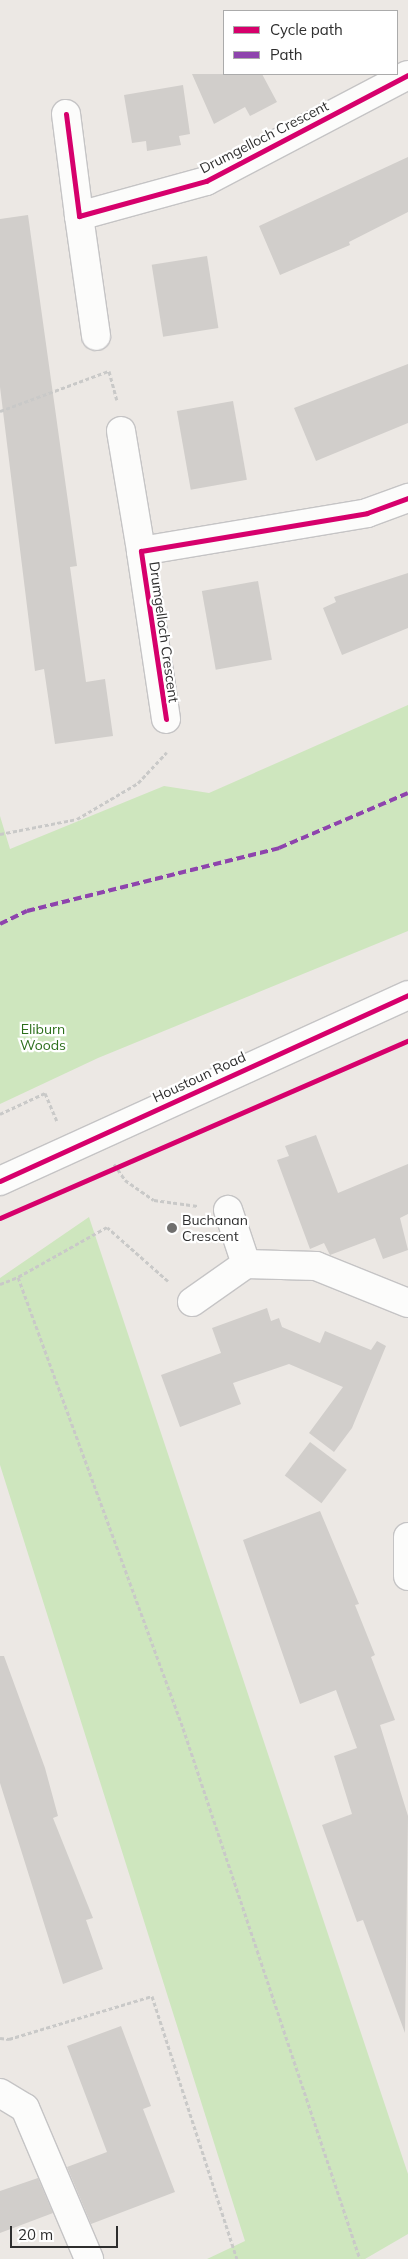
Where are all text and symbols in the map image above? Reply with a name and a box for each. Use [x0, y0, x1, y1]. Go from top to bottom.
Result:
legend [223, 10, 398, 75]
text: Cycle path [270, 20, 343, 39]
text: Path [270, 45, 302, 64]
street label: Drumgelloch Crescent [197, 97, 331, 177]
street label: Drumgelloch Crescent [146, 560, 182, 704]
park label: Eliburn Woods [20, 1021, 66, 1054]
street label: Houstoun Road [150, 1048, 248, 1106]
place label: Buchanan Crescent [182, 1212, 248, 1244]
marker: Buchanan Crescent [166, 1222, 178, 1234]
scale bar [12, 2216, 120, 2248]
text: 20 m [18, 2225, 53, 2244]

